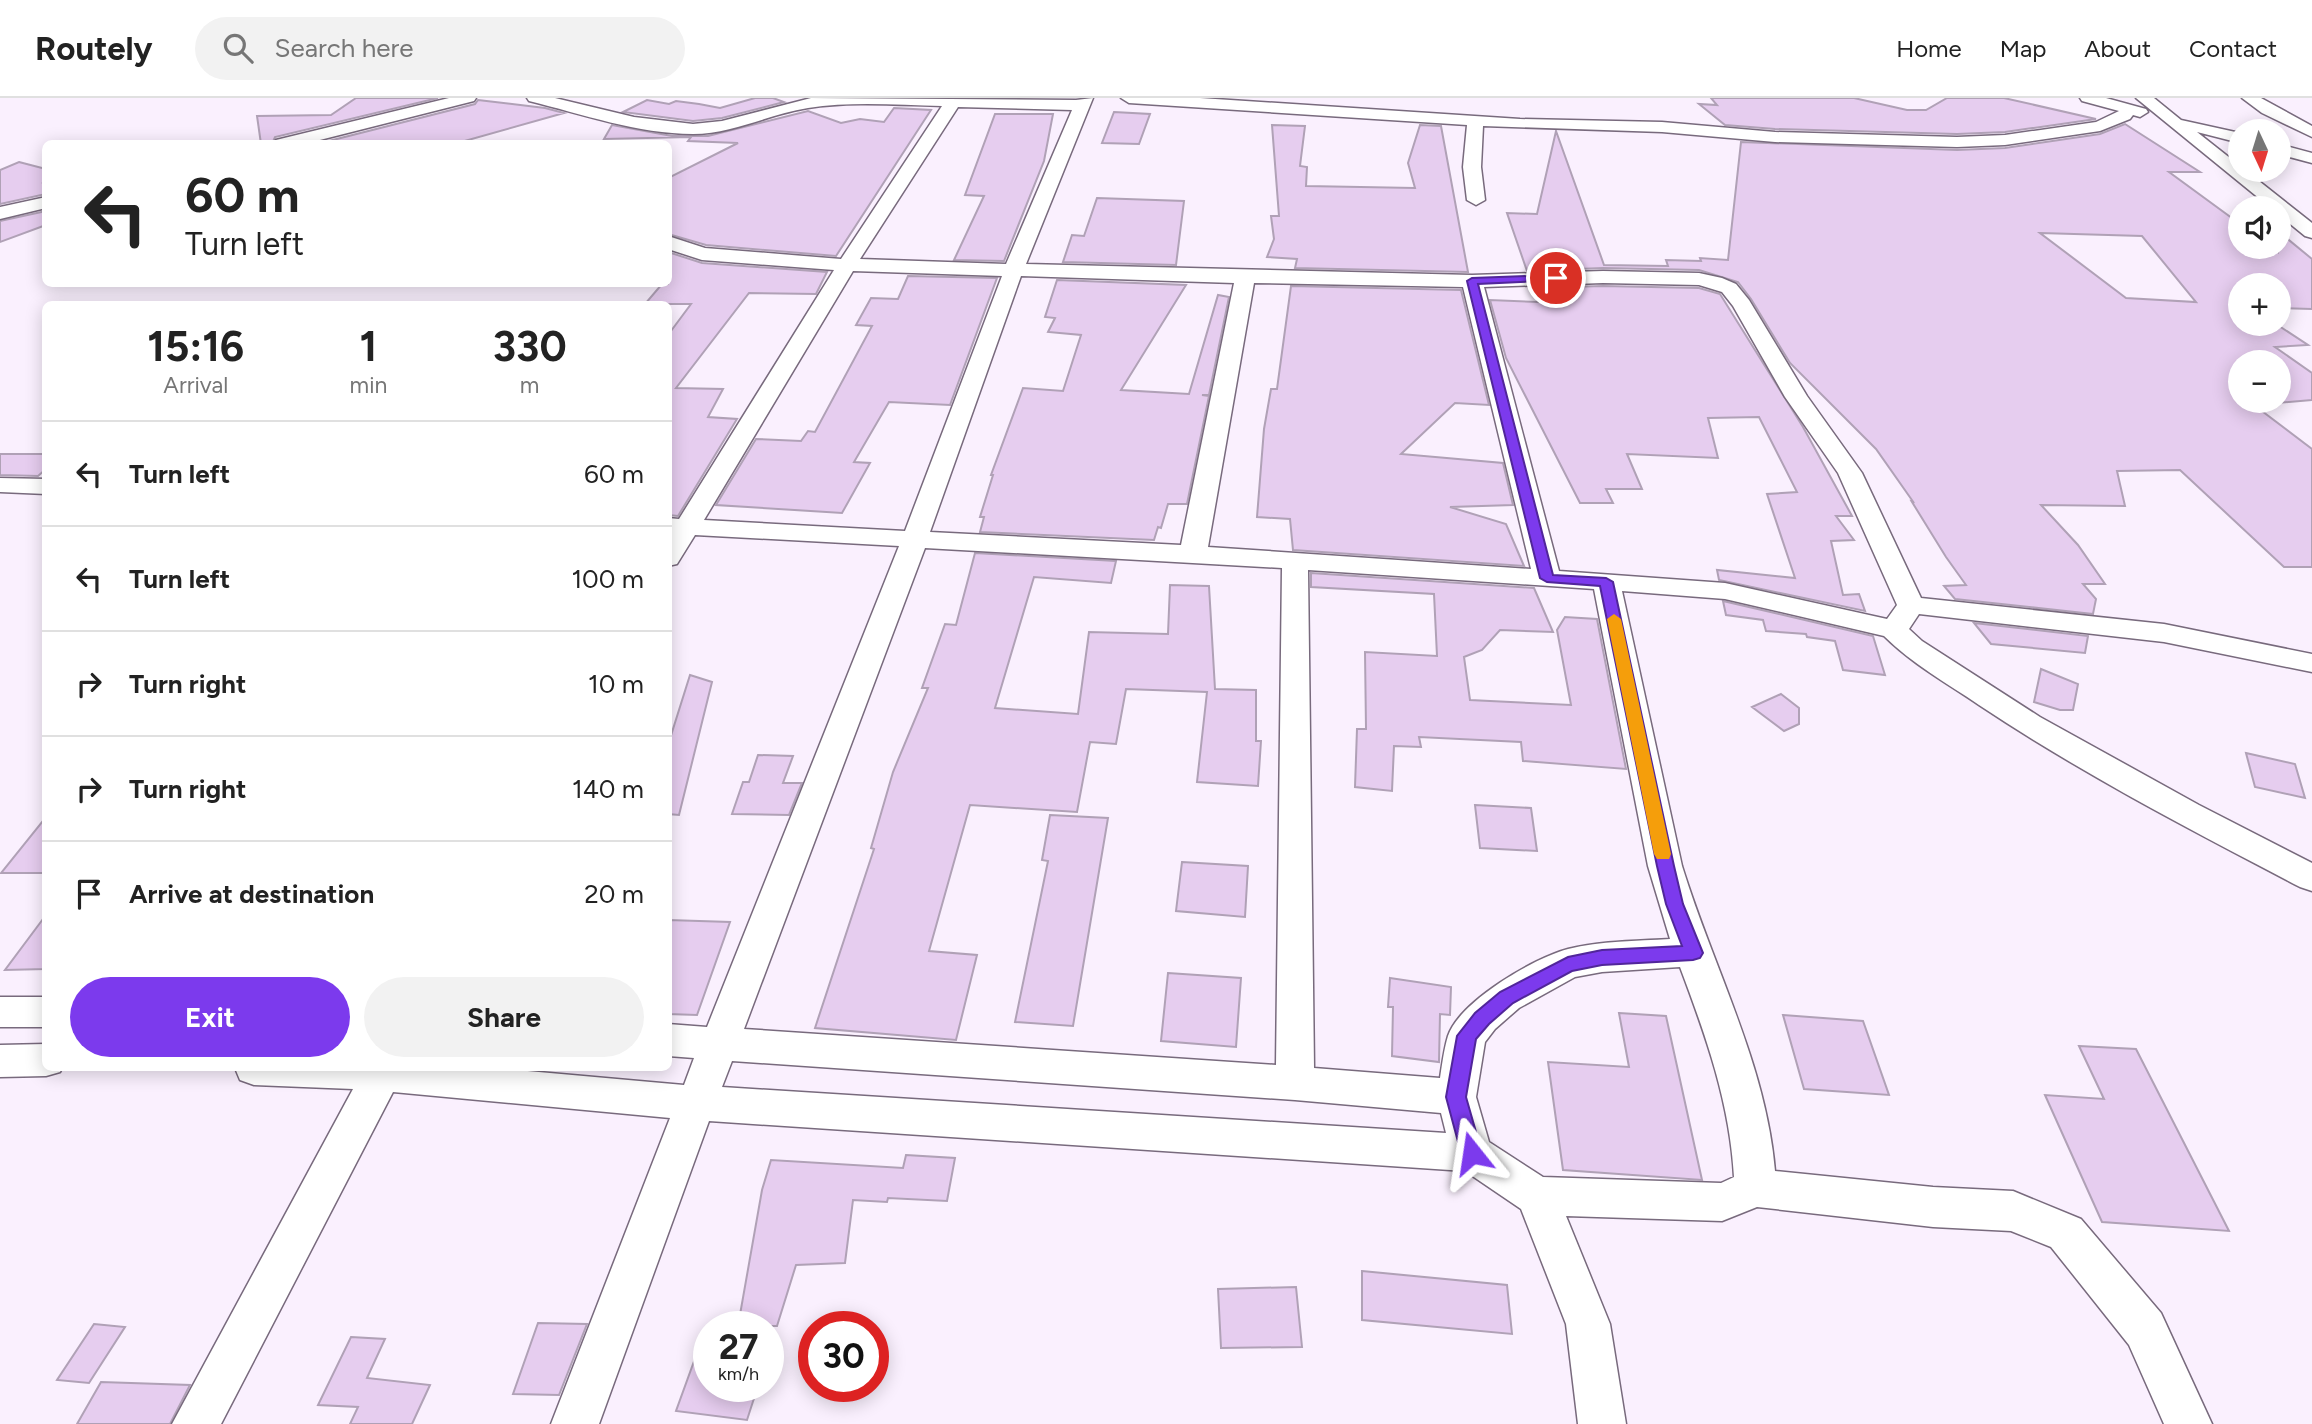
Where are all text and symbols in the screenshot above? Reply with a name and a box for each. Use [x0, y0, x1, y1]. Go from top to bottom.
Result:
search box [195, 17, 685, 80]
text: Routely [35, 29, 153, 68]
icon: search [219, 29, 257, 67]
text: Search here [275, 32, 414, 64]
text: Home [1896, 34, 1962, 63]
text: Map [2000, 34, 2046, 63]
text: About [2084, 34, 2151, 63]
text: Contact [2189, 34, 2277, 63]
north arrow [2228, 119, 2291, 182]
map controls [2228, 119, 2291, 413]
text: 60 m [185, 165, 300, 224]
icon: left [70, 168, 161, 259]
button: sound [2228, 196, 2291, 259]
text: Turn left [185, 225, 304, 263]
pin [1526, 248, 1586, 308]
icon: arrive [1537, 259, 1575, 297]
button: + [2228, 273, 2291, 336]
text: 15:16 [147, 321, 244, 372]
text: 1 [360, 321, 377, 372]
text: 330 [493, 321, 567, 372]
button: − [2228, 350, 2291, 413]
text: Arrival [163, 371, 228, 399]
text: min [350, 371, 387, 399]
text: m [520, 371, 539, 399]
icon: left [70, 455, 108, 493]
text: Turn left [129, 458, 230, 490]
text: 60 m [584, 458, 644, 490]
icon: left [70, 560, 108, 598]
text: Turn left [129, 563, 230, 595]
text: 100 m [571, 563, 644, 595]
icon: right [70, 665, 108, 703]
text: Turn right [129, 668, 246, 700]
text: 10 m [588, 668, 644, 700]
icon: right [70, 770, 108, 808]
text: Turn right [129, 773, 246, 805]
text: 140 m [572, 773, 644, 805]
icon: arrive [70, 875, 108, 913]
text: Arrive at destination [129, 878, 374, 910]
text: 20 m [584, 878, 644, 910]
button: Exit [70, 977, 350, 1057]
button: Share [364, 977, 644, 1057]
position arrow [1435, 1116, 1509, 1190]
speed limit sign: 30 [798, 1311, 889, 1402]
text: 27 [719, 1326, 758, 1368]
text: km/h [718, 1363, 759, 1385]

